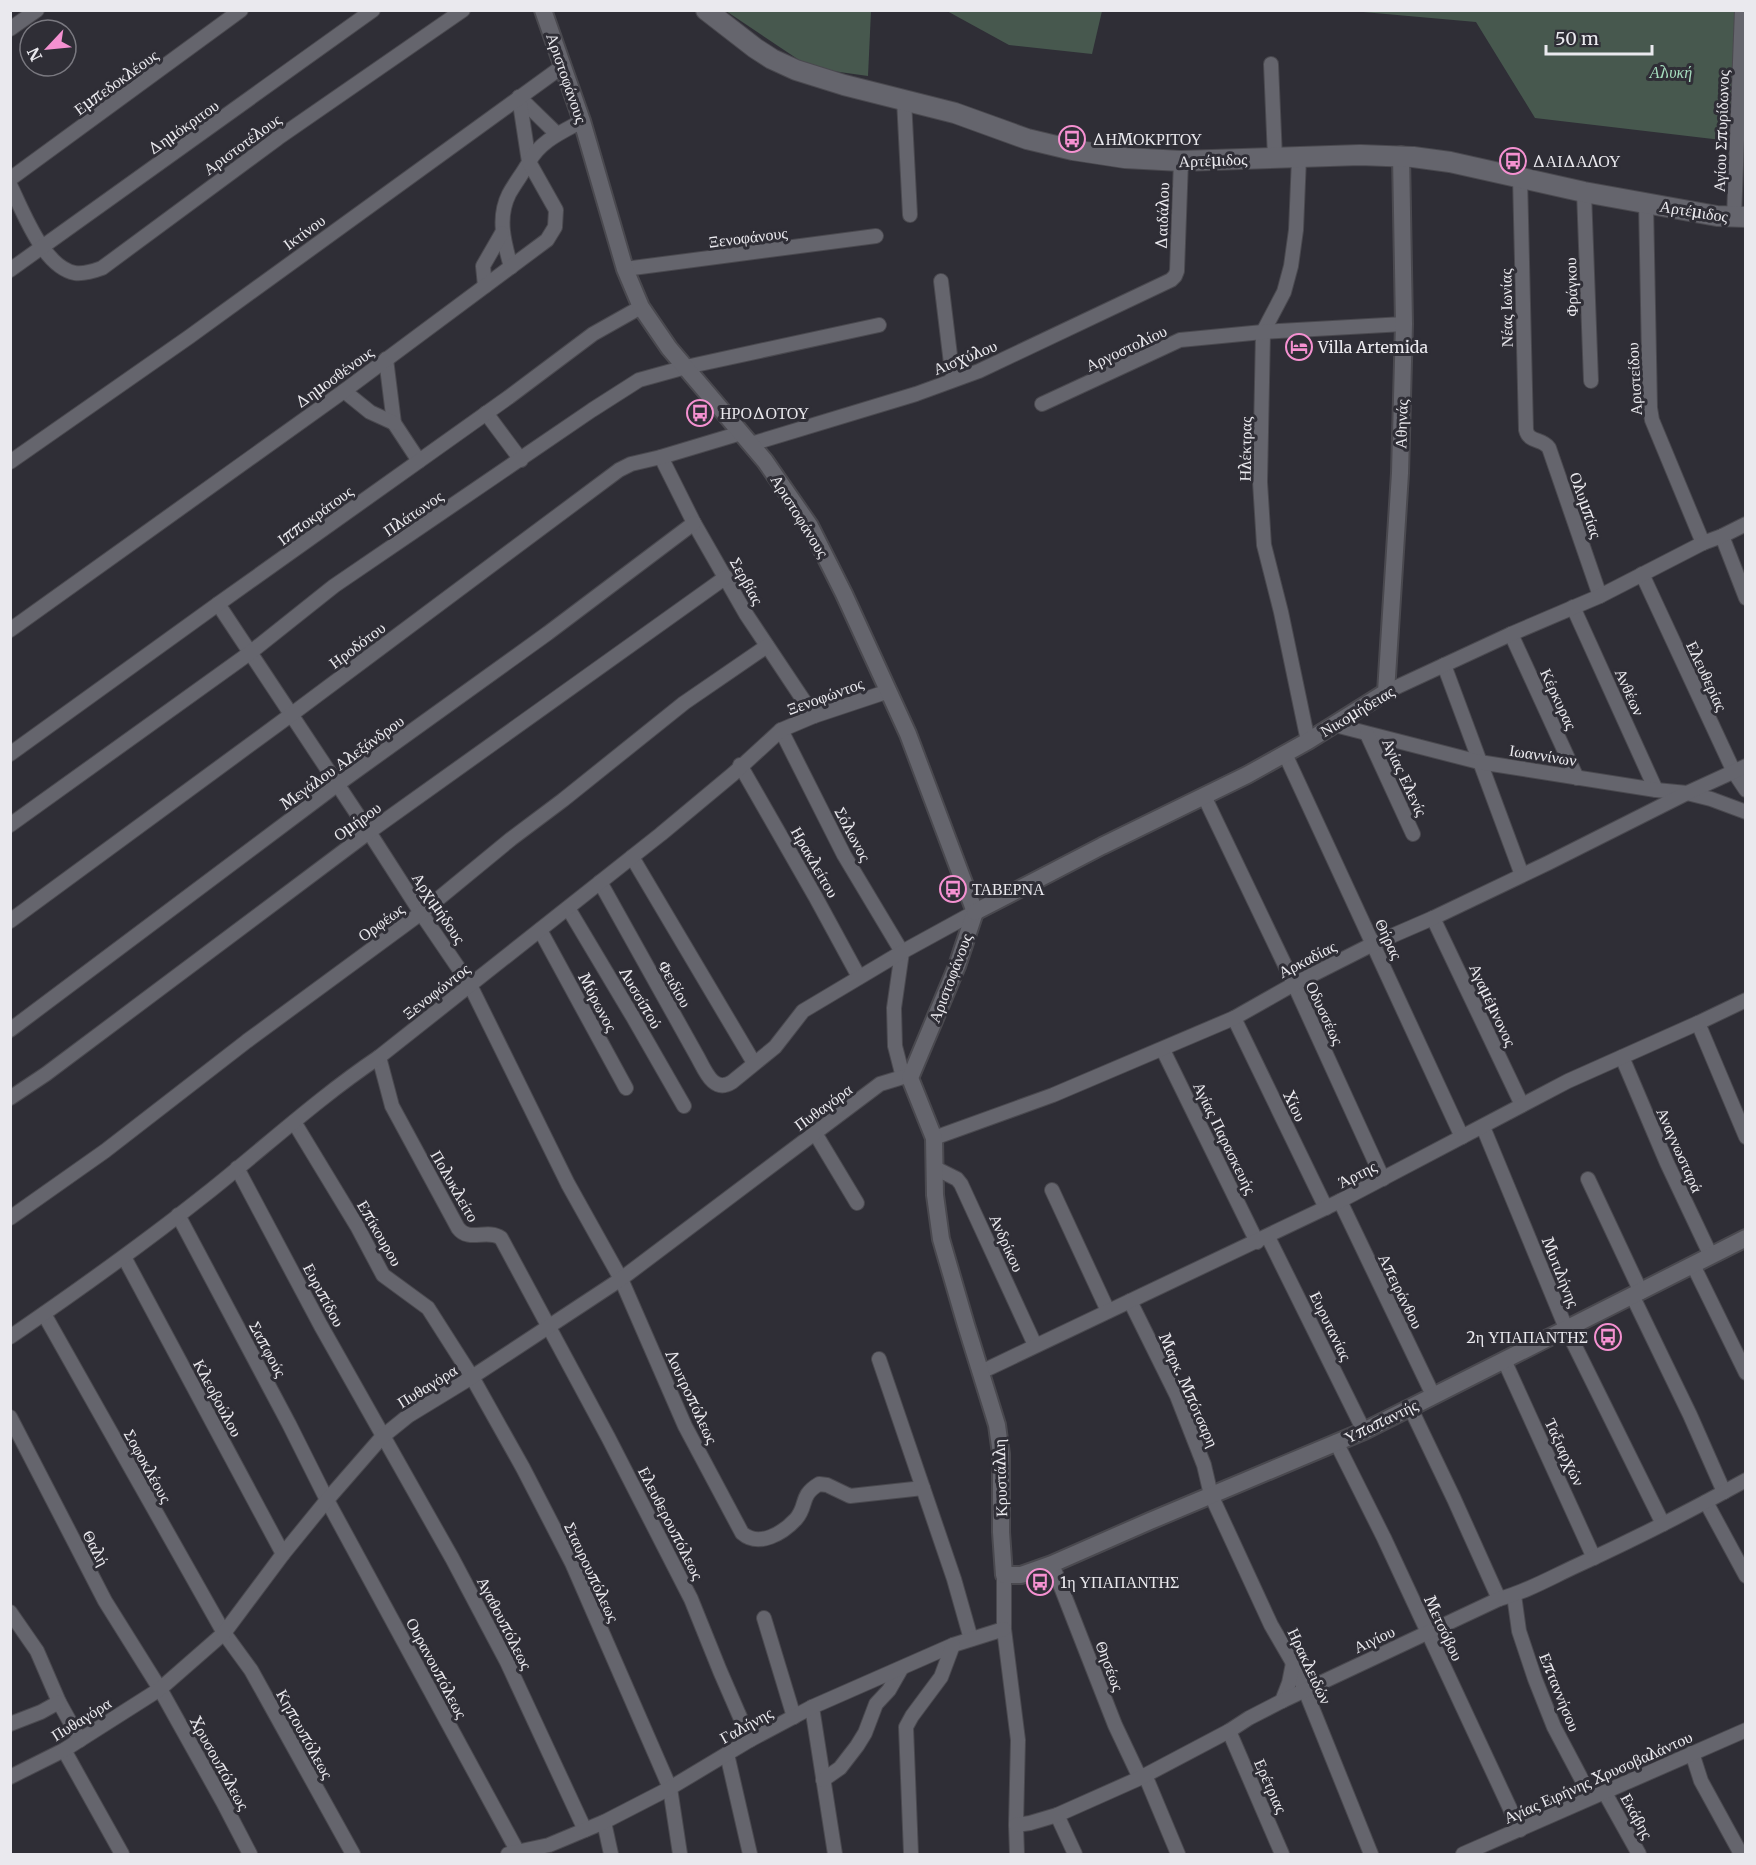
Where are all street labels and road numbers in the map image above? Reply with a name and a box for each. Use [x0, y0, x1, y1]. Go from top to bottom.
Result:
street label: Αριστοφάνους [542, 30, 592, 126]
street label: Εμπεδοκλέους [70, 44, 163, 119]
street label: Αγίου Σπυρίδωνος [1709, 69, 1733, 192]
street label: Δημόκριτου [143, 95, 223, 159]
street label: Αριστοτέλους [199, 109, 285, 179]
street label: Αρτέμιδος [1178, 149, 1248, 171]
street label: Δαιδάλου [1151, 182, 1173, 250]
street label: Αρτέμιδος [1658, 196, 1730, 226]
street label: Ικτίνου [279, 210, 329, 254]
street label: Ξενοφάνους [707, 222, 789, 252]
street label: Φράγκου [1560, 257, 1582, 317]
street label: Νέας Ιωνίας [1495, 268, 1517, 348]
street label: Αργοστολίου [1082, 320, 1170, 375]
street label: Αισχύλου [930, 335, 1000, 379]
street label: Δημοσθένους [291, 341, 378, 412]
street label: Αριστείδου [1622, 342, 1646, 416]
street label: Αθηνάς [1390, 398, 1412, 449]
street label: Ηλέκτρας [1234, 416, 1256, 482]
street label: Ολυμπίας [1565, 469, 1607, 541]
street label: Αριστοφάνους [767, 471, 834, 562]
street label: Ιπποκράτους [273, 480, 357, 549]
street label: Πλάτωνος [379, 485, 447, 540]
street label: Σερβίας [726, 554, 768, 609]
street label: Ηροδότου [325, 617, 389, 673]
street label: Ελευθερίας [1682, 638, 1732, 715]
street label: Κέρκυρας [1536, 665, 1582, 733]
street label: Ανθέων [1611, 665, 1649, 719]
street label: Ξενοφώντος [784, 673, 867, 719]
street label: Νικομήδειας [1316, 681, 1398, 741]
street label: Μεγάλου Αλεξάνδρου [276, 710, 408, 814]
street label: Αγίας Ελενίς [1378, 735, 1432, 820]
street label: Ιωαννίνων [1508, 740, 1578, 770]
street label: Ομήρου [329, 797, 385, 845]
street label: Σόλωνος [830, 803, 876, 865]
street label: Ηρακλείτου [787, 823, 843, 901]
street label: Αρχιμήδους [408, 869, 470, 948]
street label: Ορφέως [354, 898, 409, 945]
street label: Θήρας [1371, 915, 1407, 963]
street label: Αριστοφάνους [924, 930, 976, 1025]
street label: Αρκαδίας [1275, 936, 1340, 982]
street label: Φειδίου [654, 957, 696, 1011]
street label: Ξενοφώντος [398, 958, 474, 1024]
street label: Αγαμέμνονος [1465, 960, 1521, 1050]
street label: Λυσσίπού [615, 963, 667, 1032]
street label: Μύρωνος [574, 969, 622, 1035]
street label: Οδυσσέως [1302, 978, 1349, 1049]
street label: Αγίας Παρασκευής [1189, 1078, 1261, 1198]
street label: Πυθαγόρα [790, 1079, 856, 1135]
street label: Χίου [1279, 1087, 1311, 1125]
street label: Αναγνωσταρά [1652, 1105, 1708, 1196]
street label: Πολυκλείτο [426, 1147, 484, 1225]
street label: Άρτης [1334, 1156, 1380, 1192]
street label: Επίκουρου [353, 1196, 407, 1270]
street label: Ανδρίκου [985, 1211, 1029, 1275]
street label: Μυτιλήνης [1538, 1234, 1584, 1311]
street label: Απειράνθου [1374, 1250, 1428, 1332]
street label: Ευριπίδου [299, 1260, 349, 1330]
street label: Ευρυτανίας [1306, 1288, 1357, 1365]
street label: Σαπφούς [245, 1318, 291, 1381]
street label: Μαρκ. Μπότσαρη [1155, 1330, 1223, 1450]
street label: Λουτροπόλεως [661, 1346, 723, 1448]
street label: Κλεοβούλου [189, 1356, 247, 1440]
street label: Πυθαγόρα [393, 1359, 461, 1412]
street label: Υπαπαντής [1341, 1394, 1422, 1447]
street label: Ταξιαρχών [1541, 1415, 1589, 1489]
street label: Σοφοκλέους [120, 1426, 177, 1507]
street label: Κρυστάλλη [989, 1439, 1011, 1517]
street label: Ελευθερουπόλεως [634, 1463, 708, 1583]
street label: Σταυρουπόλεως [560, 1519, 624, 1626]
street label: Θαλή [79, 1527, 113, 1569]
street label: Αγαθουπόλεως [473, 1573, 537, 1673]
street label: Μετσόβου [1420, 1592, 1468, 1664]
street label: Ουρανουπόλεως [402, 1614, 472, 1722]
street label: Αιγίου [1350, 1621, 1398, 1657]
street label: Ηρακλειδών [1284, 1625, 1336, 1707]
street label: Θησέως [1091, 1638, 1129, 1695]
street label: Επταννήσου [1535, 1650, 1585, 1734]
street label: Κηπουπόλεως [272, 1686, 338, 1783]
street label: Πυθαγόρα [47, 1692, 115, 1745]
street label: Γαλήνης [716, 1702, 776, 1748]
street label: Χρυσουπόλεως [186, 1713, 254, 1814]
street label: Αγίας Ειρήνης Χρυσοβαλάντου [1501, 1726, 1695, 1828]
street label: Ερέτριας [1250, 1755, 1292, 1817]
street label: Εκάβης [1616, 1790, 1658, 1843]

